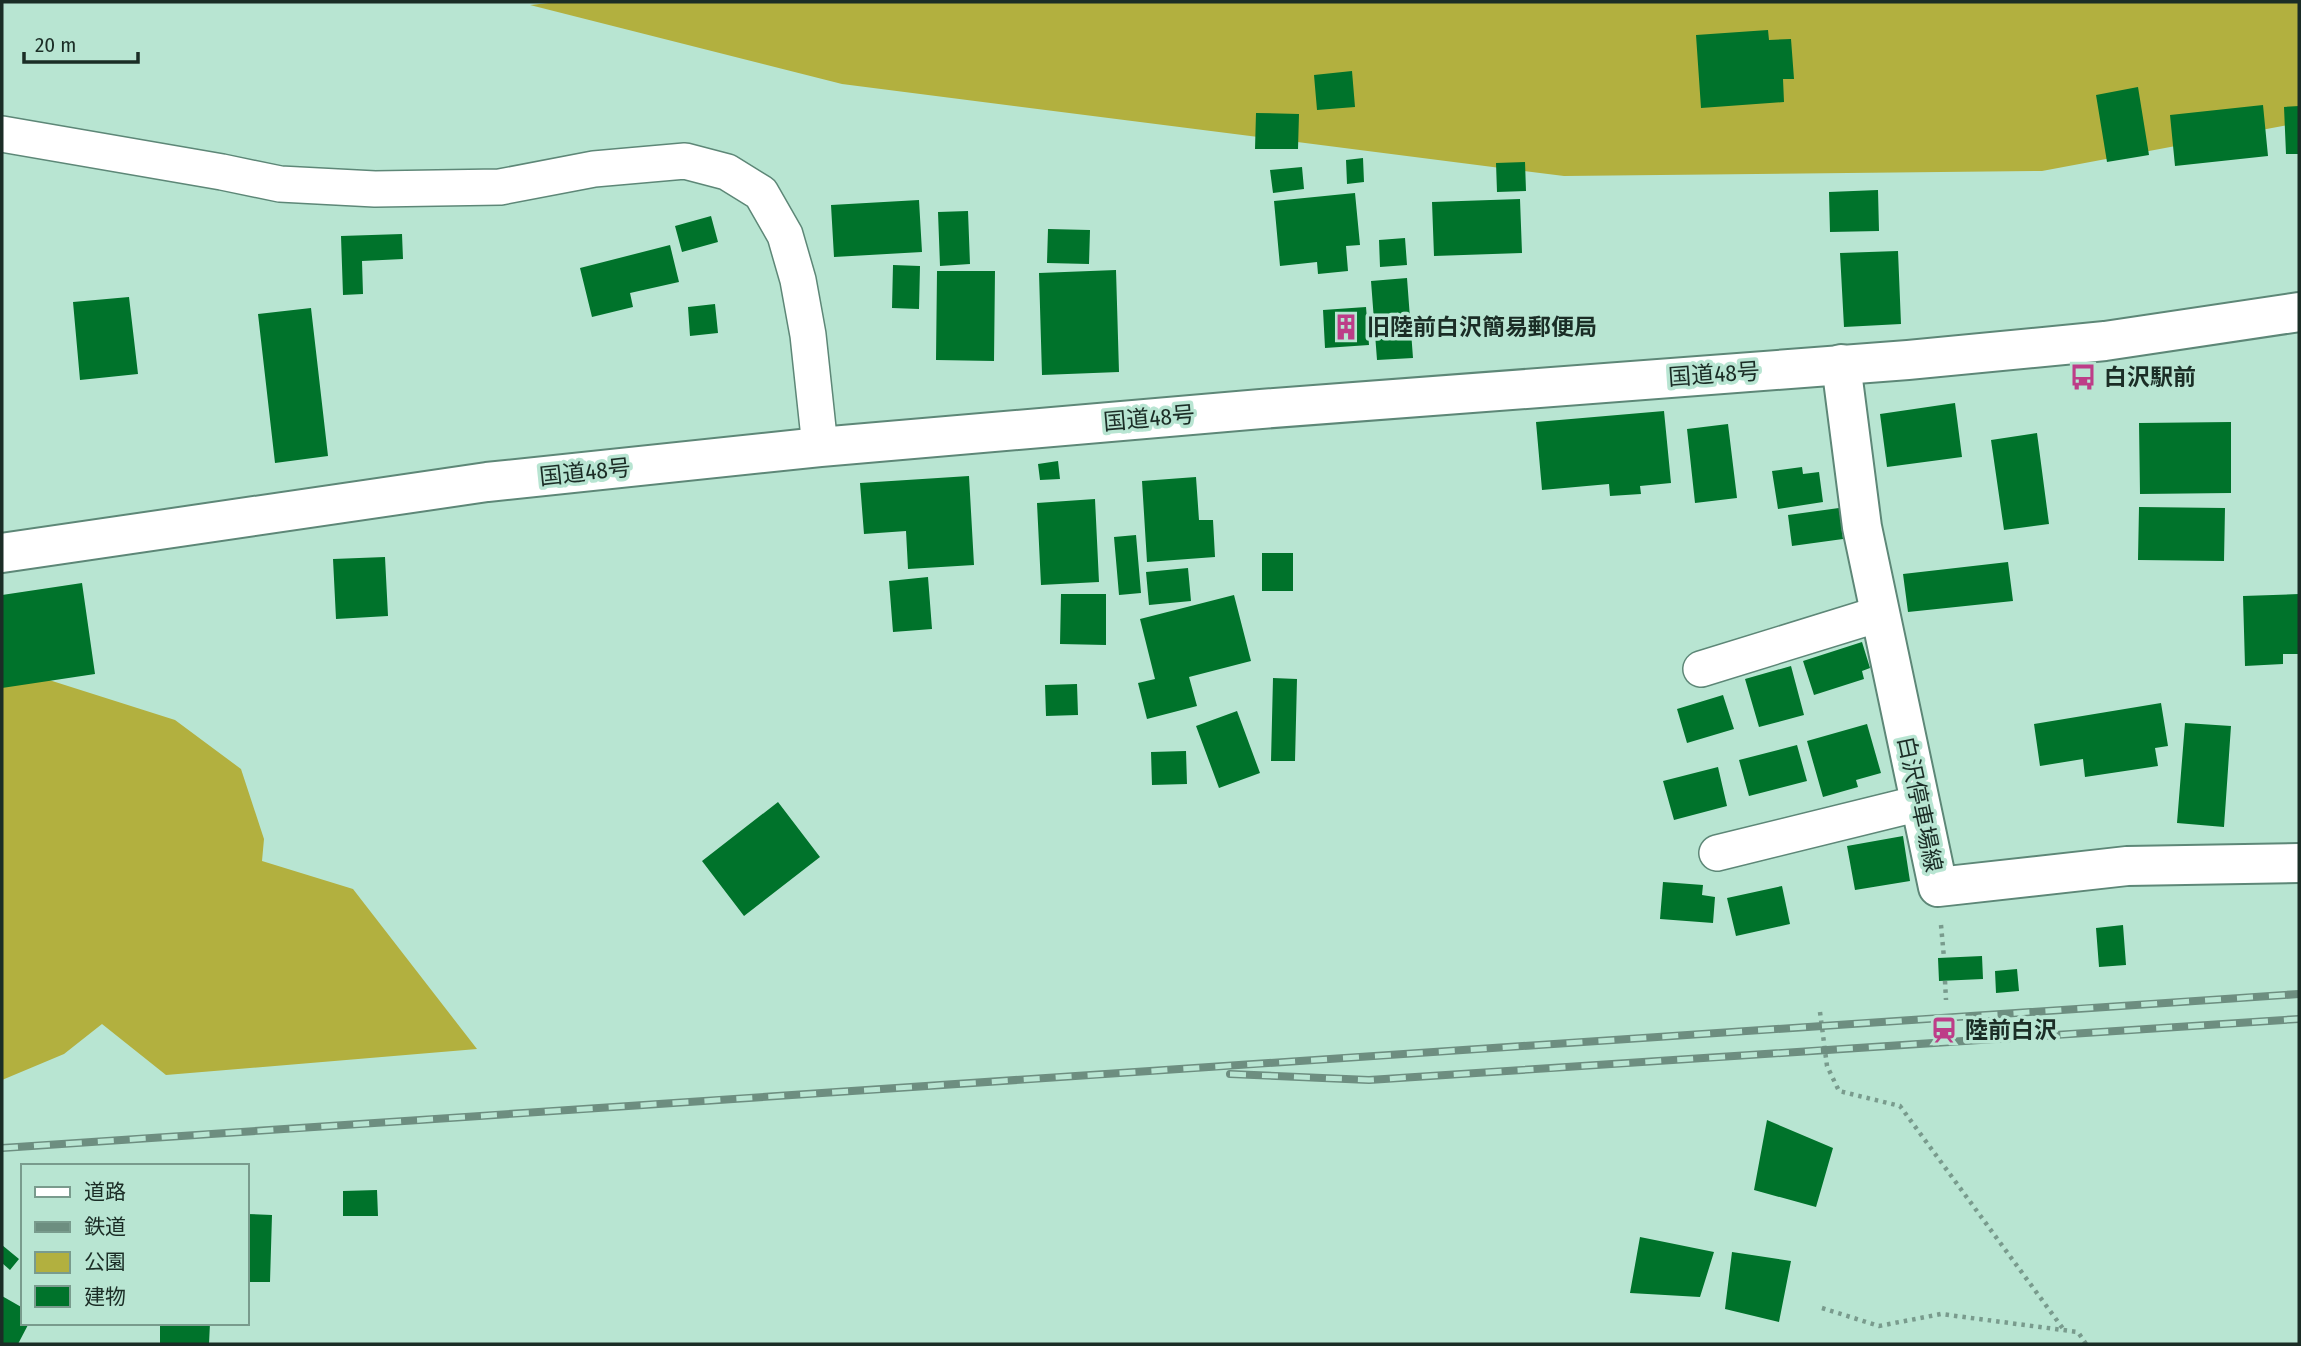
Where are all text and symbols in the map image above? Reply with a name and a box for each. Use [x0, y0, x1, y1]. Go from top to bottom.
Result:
scale bar [24, 21, 138, 65]
text: 20 m [35, 32, 76, 58]
building icon: 旧陸前白沢簡易郵便局 [1331, 312, 1361, 342]
place label: 旧陸前白沢簡易郵便局 [1367, 313, 1597, 341]
street label: 国道48号 [1667, 357, 1761, 391]
bus stop icon: 白沢駅前 [2068, 362, 2098, 392]
place label: 白沢駅前 [2104, 363, 2196, 391]
street label: 国道48号 [1102, 400, 1196, 436]
street label: 国道48号 [538, 453, 632, 491]
street label: 白沢停車場線 [1892, 734, 1948, 874]
station icon: 陸前白沢 [1929, 1015, 1959, 1045]
place label: 陸前白沢 [1965, 1016, 2057, 1044]
legend [21, 1164, 248, 1325]
text: 道路 [84, 1179, 126, 1205]
text: 鉄道 [84, 1214, 126, 1240]
text: 公園 [84, 1249, 126, 1275]
text: 建物 [84, 1284, 126, 1310]

